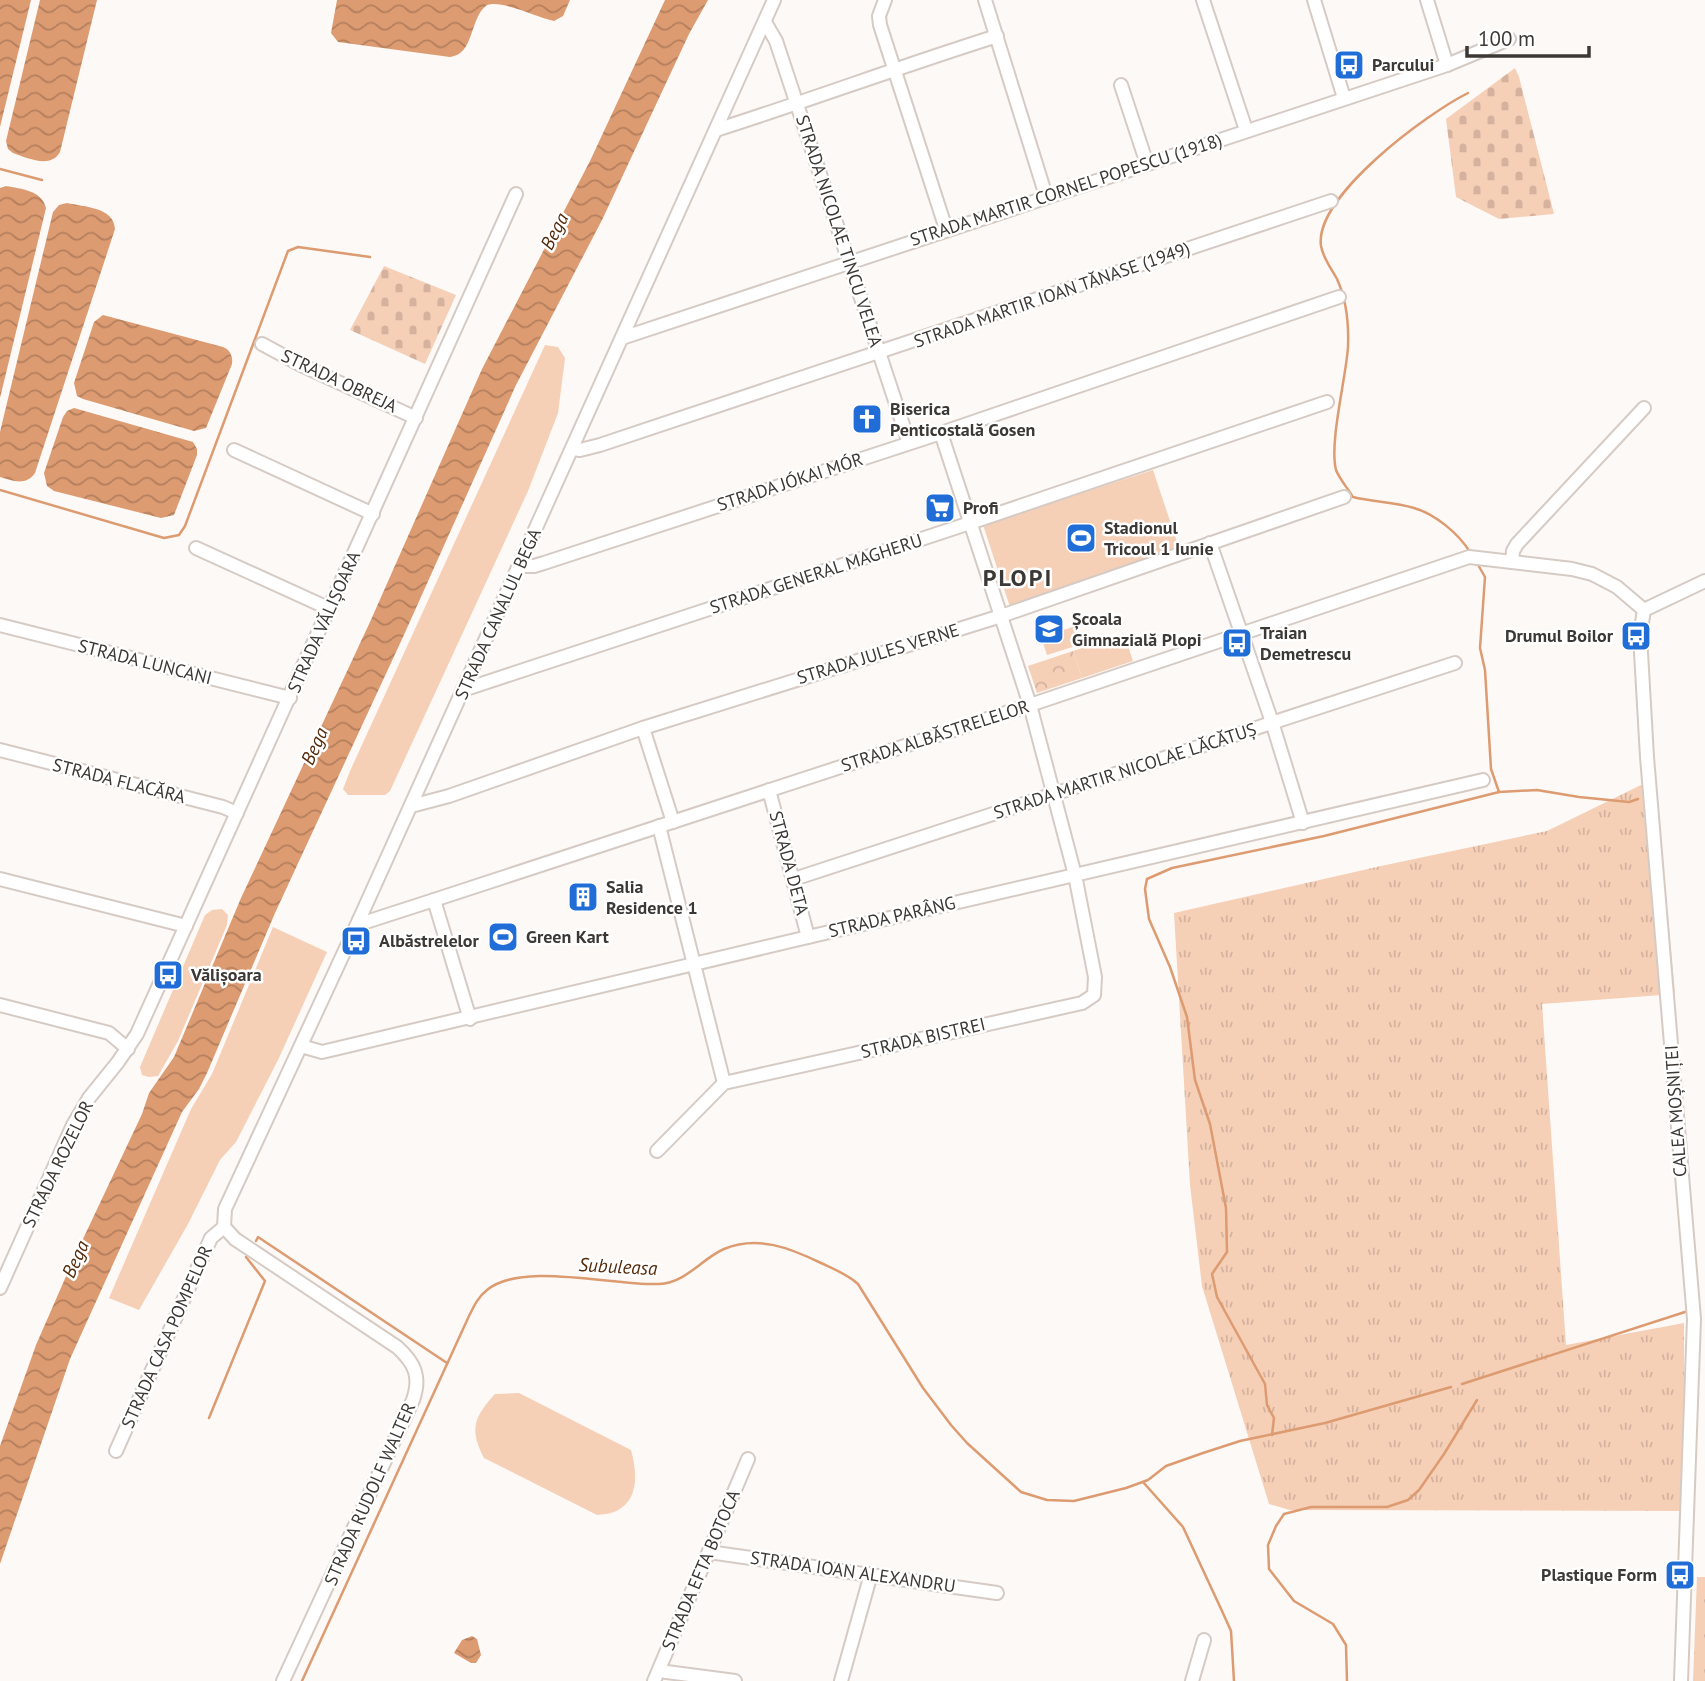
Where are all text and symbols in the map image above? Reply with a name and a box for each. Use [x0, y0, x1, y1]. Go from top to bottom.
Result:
scale bar [1467, 14, 1590, 58]
text: 100 m [1478, 25, 1535, 52]
bus stop icon: Parcului [1332, 48, 1366, 82]
place label: Parcului [1372, 53, 1434, 76]
street label: STRADA NICOLAE TINCU VELEA [791, 112, 888, 350]
street label: STRADA MARTIR CORNEL POPESCU (1918) [907, 128, 1225, 251]
water label: Bega [535, 208, 574, 253]
street label: STRADA MARTIR IOAN TĂNASE (1949) [911, 236, 1193, 353]
street label: STRADA OBREJA [278, 344, 401, 418]
place label: Biserica Penticostală Gosen [890, 397, 1035, 441]
church icon: Biserica Penticostală Gosen [850, 402, 884, 436]
street label: STRADA JÓKAI MÓR [714, 447, 866, 516]
supermarket icon: Profi [923, 491, 957, 525]
place label: Profi [963, 496, 999, 519]
place label: Stadionul Tricoul 1 Iunie [1104, 516, 1214, 560]
sports icon: Stadionul Tricoul 1 Iunie [1064, 521, 1098, 555]
street label: STRADA CANALUL BEGA [449, 524, 546, 703]
street label: STRADA GENERAL MAGHERU [707, 528, 925, 619]
street label: STRADA VĂLIȘOARA [282, 547, 365, 696]
district label: PLOPI [983, 562, 1053, 593]
place label: Școala Gimnazială Plopi [1072, 607, 1202, 651]
school or university icon: Școala Gimnazială Plopi [1032, 612, 1066, 646]
street label: STRADA JULES VERNE [794, 618, 962, 689]
bus stop icon: Drumul Boilor [1619, 619, 1653, 653]
place label: Traian Demetrescu [1260, 621, 1351, 665]
place label: Drumul Boilor [1505, 624, 1614, 647]
bus stop icon: Traian Demetrescu [1220, 626, 1254, 660]
street label: STRADA LUNCANI [76, 634, 214, 689]
street label: STRADA ALBĂSTRELELOR [838, 694, 1032, 777]
street label: STRADA MARTIR NICOLAE LĂCĂTUȘ [990, 717, 1259, 824]
water label: Bega [295, 723, 333, 768]
street label: STRADA FLACĂRA [50, 753, 188, 808]
street label: STRADA DETA [765, 808, 815, 918]
place label: Salia Residence 1 [606, 875, 698, 919]
building icon: Salia Residence 1 [566, 880, 600, 914]
street label: STRADA PARÂNG [826, 891, 958, 942]
sports icon: Green Kart [486, 920, 520, 954]
bus stop icon: Albăstrelelor [339, 924, 373, 958]
place label: Green Kart [526, 925, 609, 948]
place label: Albăstrelelor [379, 929, 479, 952]
bus stop icon: Vălișoara [151, 958, 185, 992]
place label: Vălișoara [190, 963, 262, 986]
street label: STRADA BISTREI [858, 1012, 987, 1063]
street label: CALEA MOȘNIȚEI [1659, 1044, 1692, 1178]
street label: STRADA ROZELOR [17, 1096, 98, 1231]
water label: Bega [56, 1236, 94, 1281]
street label: STRADA CASA POMPELOR [116, 1241, 217, 1432]
water label: Subuleasa [578, 1252, 659, 1280]
street label: STRADA RUDOLF WALTER [319, 1398, 420, 1589]
street label: STRADA EFTA BOTOCA [656, 1486, 745, 1654]
street label: STRADA IOAN ALEXANDRU [749, 1546, 957, 1597]
bus stop icon: Plastique Form [1663, 1558, 1697, 1592]
place label: Plastique Form [1541, 1563, 1657, 1586]

